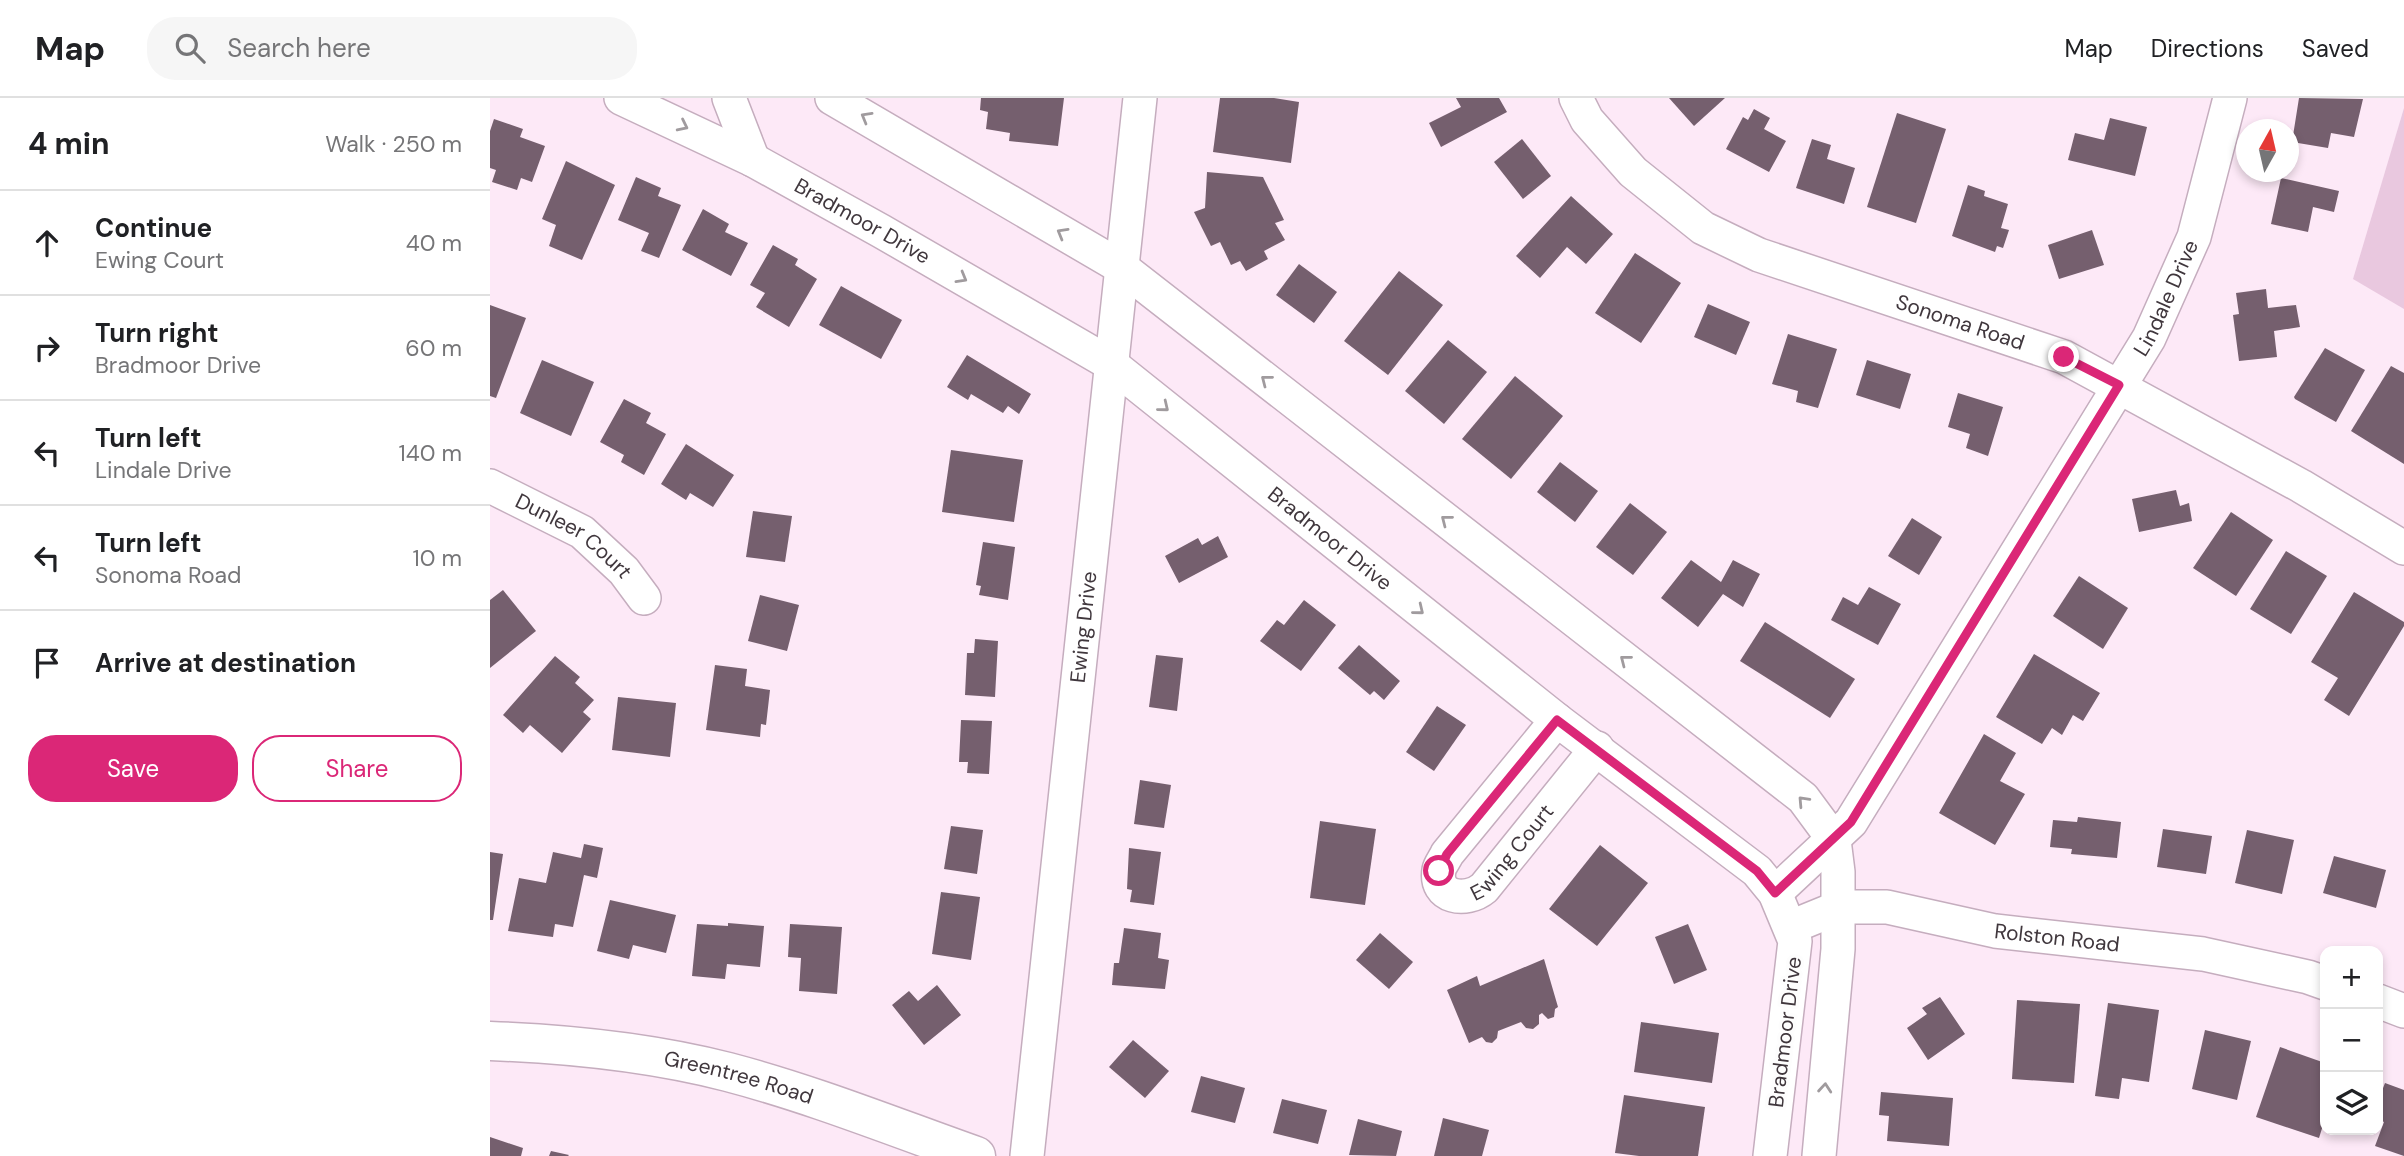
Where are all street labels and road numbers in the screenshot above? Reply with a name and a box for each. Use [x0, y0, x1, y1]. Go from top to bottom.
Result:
street label: Bradmoor Drive [789, 172, 935, 271]
street label: Lindale Drive [2127, 235, 2205, 361]
street label: Sonoma Road [1892, 288, 2028, 357]
street label: Bradmoor Drive [1262, 480, 1398, 597]
street label: Dunleer Court [511, 487, 639, 584]
street label: Ewing Drive [1064, 570, 1103, 684]
street label: Ewing Court [1466, 798, 1560, 908]
street label: Rolston Road [1993, 917, 2121, 959]
street label: Bradmoor Drive [1762, 955, 1808, 1109]
street label: Greentree Road [662, 1044, 817, 1111]

